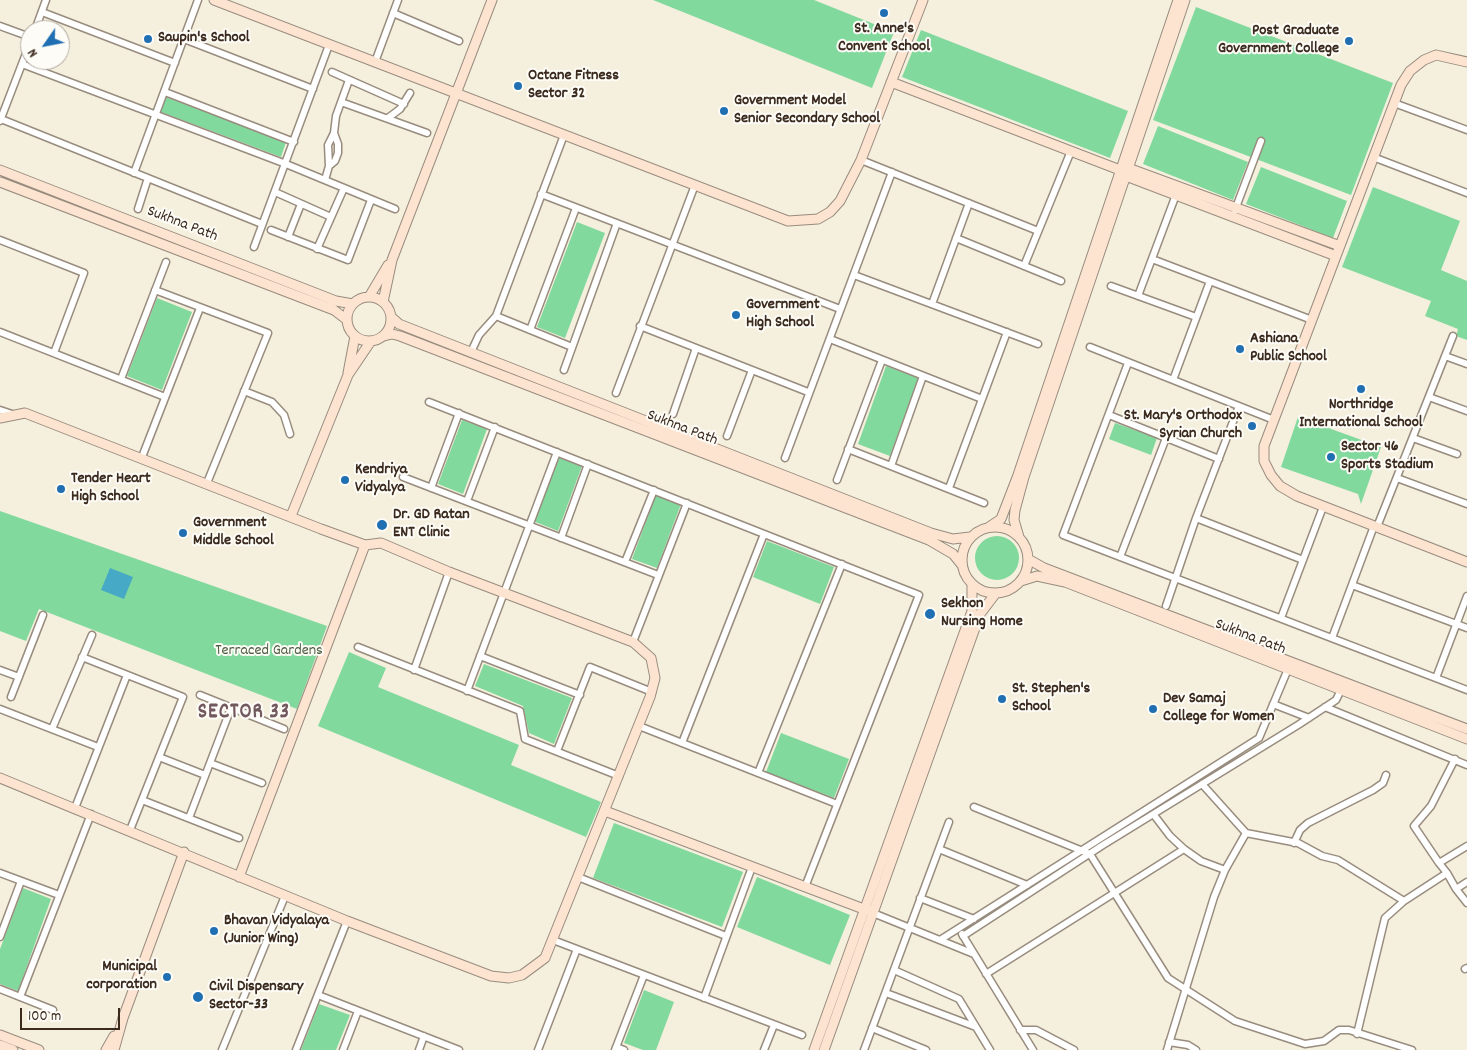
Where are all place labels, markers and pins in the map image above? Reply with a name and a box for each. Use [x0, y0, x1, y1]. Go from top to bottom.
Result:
marker: St. Anne's Convent School [878, 7, 890, 19]
place label: St. Anne's Convent School [838, 20, 930, 58]
place label: Post Graduate Government College [1218, 22, 1339, 60]
place label: Saupin's School [158, 29, 250, 49]
marker: Saupin's School [142, 33, 154, 45]
marker: Post Graduate Government College [1343, 35, 1355, 47]
place label: Octane Fitness Sector 32 [528, 67, 619, 105]
marker: Octane Fitness Sector 32 [512, 80, 524, 92]
place label: Government Model Senior Secondary School [734, 92, 880, 130]
marker: Government Model Senior Secondary School [718, 105, 730, 117]
place label: Government High School [746, 296, 820, 334]
marker: Government High School [730, 309, 742, 321]
place label: Ashiana Public School [1250, 330, 1327, 368]
marker: Ashiana Public School [1234, 343, 1246, 355]
marker: Northridge International School [1355, 383, 1367, 395]
place label: Northridge International School [1299, 396, 1423, 434]
place label: St. Mary's Orthodox Syrian Church [1124, 407, 1242, 445]
marker: St. Mary's Orthodox Syrian Church [1246, 420, 1258, 432]
place label: Sector 46 Sports Stadium [1341, 438, 1434, 476]
marker: Sector 46 Sports Stadium [1325, 451, 1337, 463]
place label: Kendriya Vidyalya [355, 461, 407, 499]
place label: Tender Heart High School [71, 470, 151, 508]
marker: Kendriya Vidyalya [339, 474, 351, 486]
marker: Tender Heart High School [55, 483, 67, 495]
place label: Dr. GD Ratan ENT Clinic [393, 506, 470, 544]
place label: Government Middle School [193, 514, 274, 552]
marker: Dr. GD Ratan ENT Clinic [375, 518, 389, 532]
marker: Government Middle School [177, 527, 189, 539]
place label: Sekhon Nursing Home [941, 595, 1023, 633]
marker: Sekhon Nursing Home [923, 607, 937, 621]
place label: St. Stephen's School [1012, 680, 1090, 718]
place label: Dev Samaj College for Women [1163, 690, 1274, 728]
marker: St. Stephen's School [996, 693, 1008, 705]
marker: Dev Samaj College for Women [1147, 703, 1159, 715]
place label: Bhavan Vidyalaya (Junior Wing) [224, 912, 329, 950]
marker: Bhavan Vidyalaya (Junior Wing) [208, 925, 220, 937]
place label: Municipal corporation [86, 958, 157, 996]
marker: Municipal corporation [161, 971, 173, 983]
place label: Civil Dispensary Sector-33 [209, 978, 303, 1016]
marker: Civil Dispensary Sector-33 [191, 990, 205, 1004]

